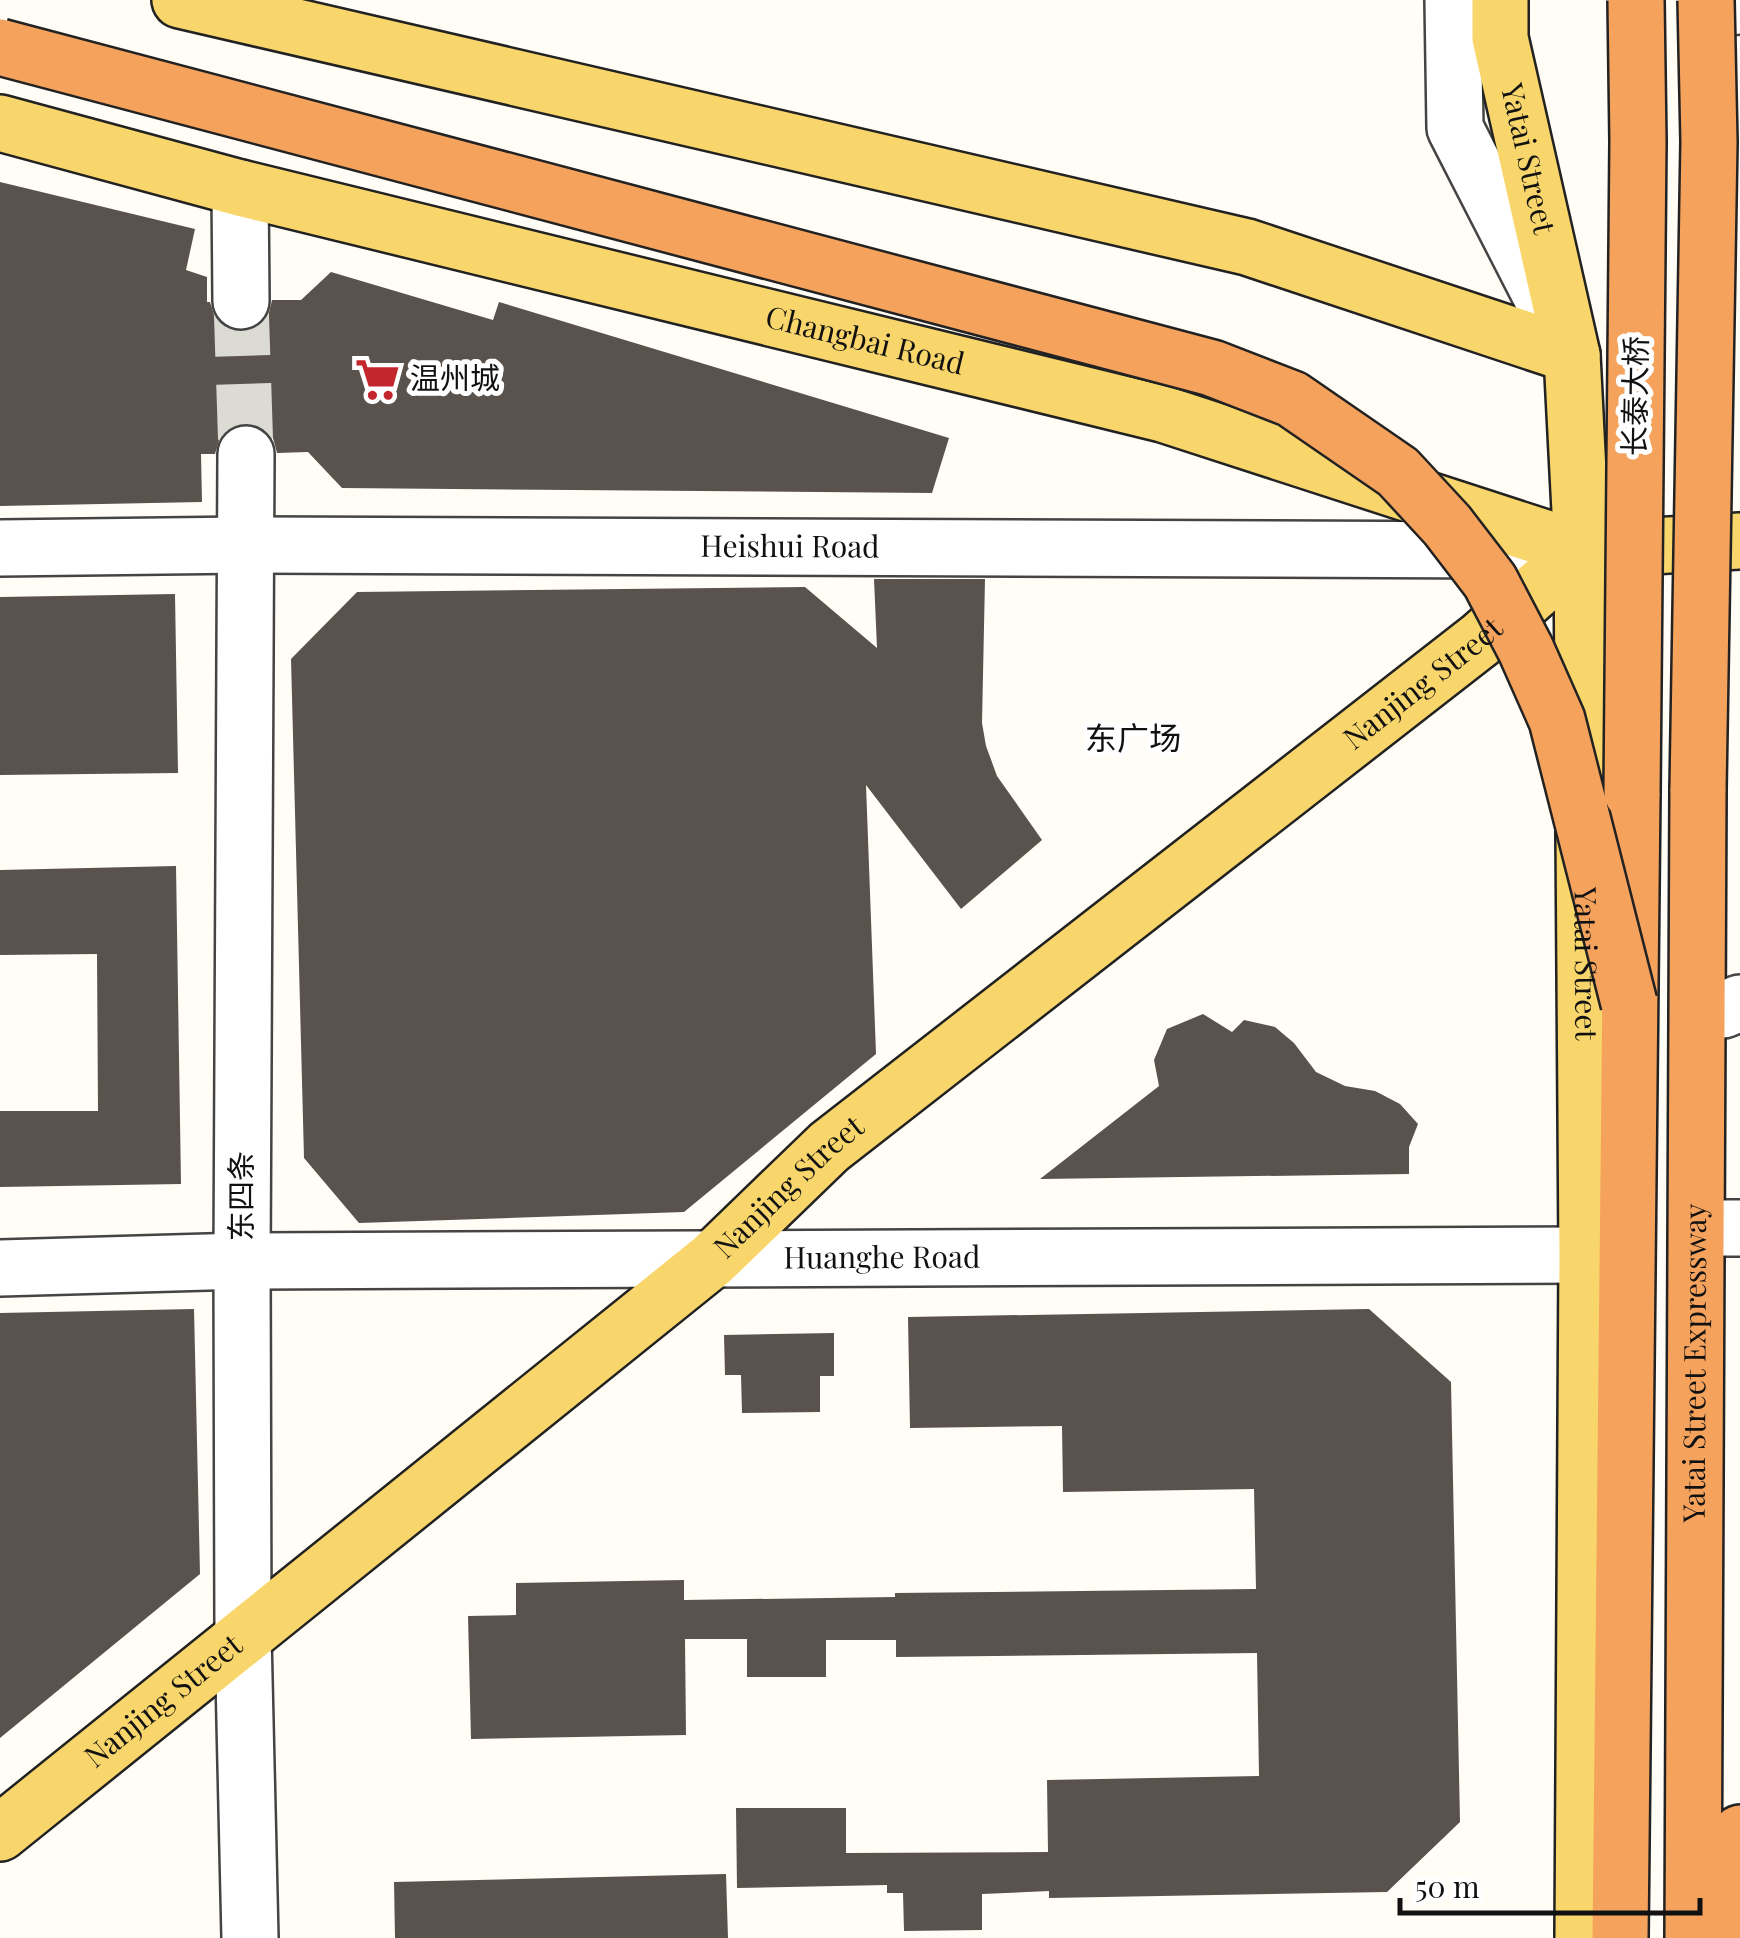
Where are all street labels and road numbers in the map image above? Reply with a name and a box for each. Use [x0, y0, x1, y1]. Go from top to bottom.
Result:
street label: Yatai Street [1493, 78, 1566, 238]
street label: Changbai Road [762, 295, 969, 383]
street label: 长泰大桥 [1613, 336, 1655, 456]
street label: Heishui Road [700, 525, 880, 566]
street label: Nanjing Street [1334, 607, 1510, 757]
street label: Yatai Street [1566, 886, 1607, 1041]
street label: Nanjing Street [704, 1105, 871, 1266]
street label: 东四条 [220, 1151, 260, 1241]
street label: Yatai Street Expressway [1673, 1203, 1714, 1524]
street label: Huanghe Road [783, 1236, 980, 1277]
street label: Nanjing Street [75, 1624, 250, 1775]

